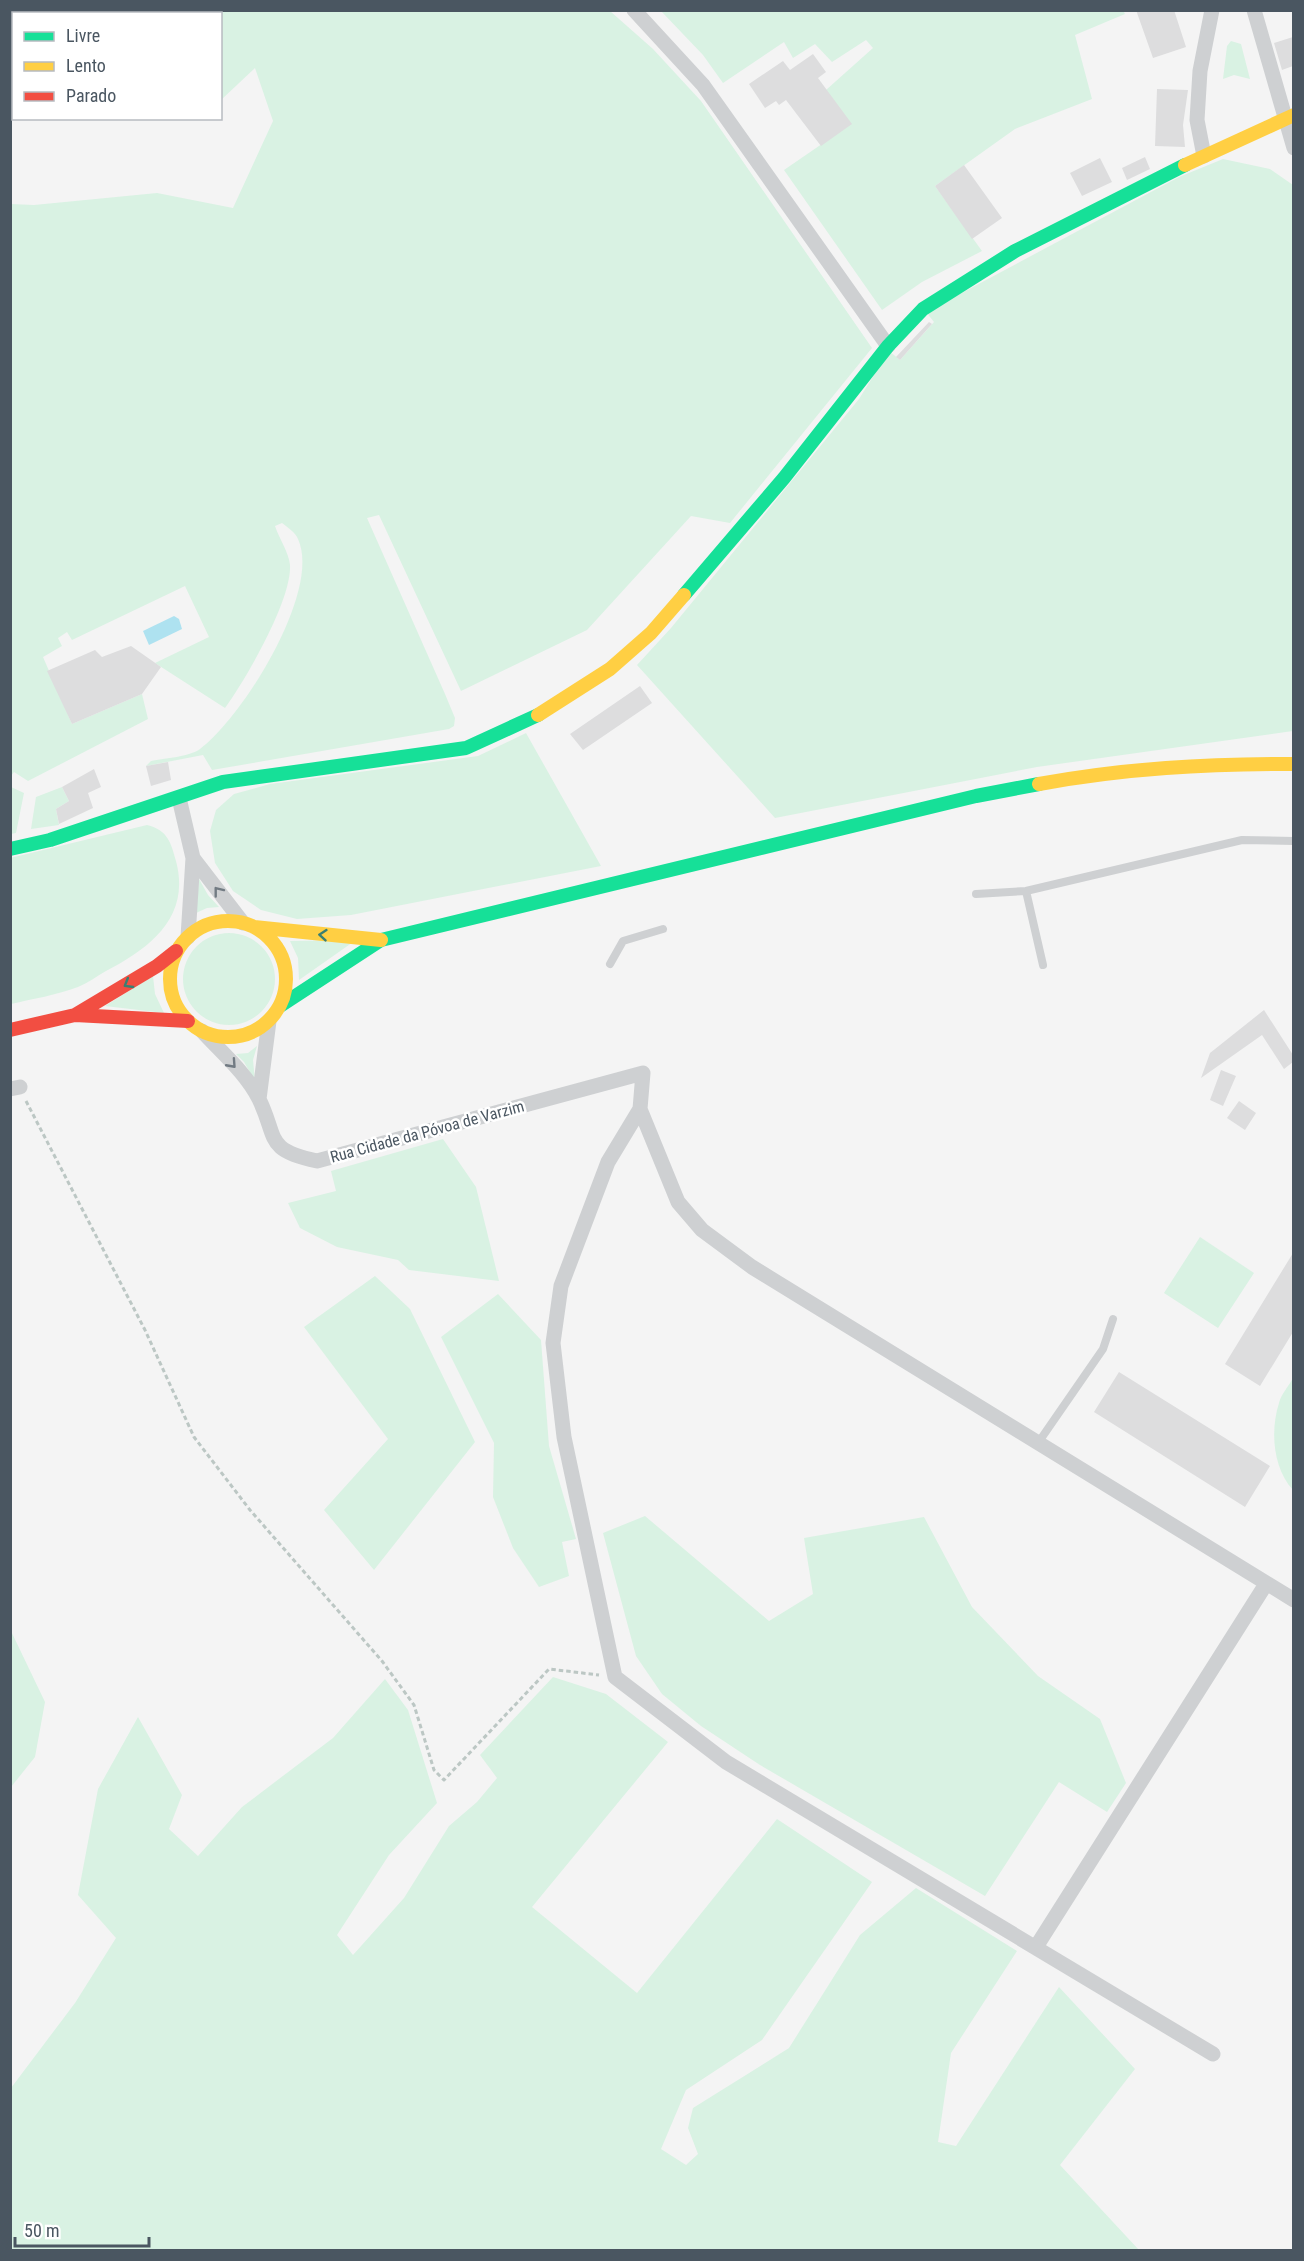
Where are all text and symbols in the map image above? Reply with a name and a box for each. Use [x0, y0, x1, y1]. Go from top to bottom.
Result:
legend [12, 12, 222, 120]
text: Livre [66, 25, 100, 46]
text: Lento [66, 55, 106, 76]
text: Parado [66, 85, 116, 106]
one-way arrow [214, 887, 225, 898]
one-way arrow [318, 929, 327, 942]
one-way arrow [124, 976, 134, 988]
one-way arrow [225, 1057, 236, 1068]
street label: Rua Cidade da Póvoa de Varzim [328, 1096, 526, 1167]
scale bar [15, 2210, 148, 2248]
text: 50 m [24, 2220, 59, 2241]

